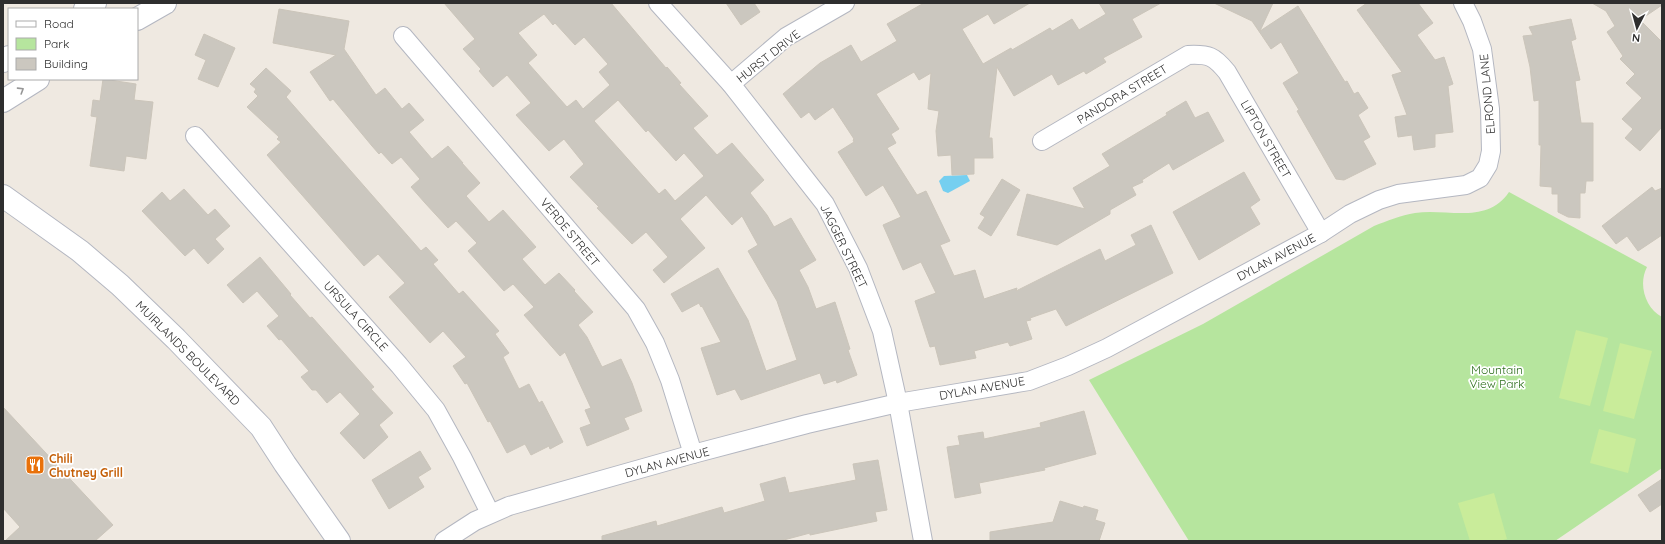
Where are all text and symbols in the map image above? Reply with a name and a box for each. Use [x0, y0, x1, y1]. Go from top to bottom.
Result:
legend [8, 8, 138, 80]
north arrow [1617, 8, 1657, 48]
text: Road [44, 16, 74, 31]
street label: HURST DRIVE [733, 26, 803, 86]
text: N [1631, 31, 1641, 45]
text: Park [44, 36, 69, 51]
street label: ELROND LANE [1476, 53, 1498, 135]
text: Building [44, 56, 88, 71]
street label: PANDORA STREET [1074, 61, 1170, 127]
one-way arrow [17, 87, 24, 95]
street label: LIPTON STREET [1238, 97, 1294, 181]
street label: VERDE STREET [537, 195, 603, 269]
street label: JAGGER STREET [817, 201, 871, 291]
street label: DYLAN AVENUE [1234, 230, 1318, 284]
street label: URSULA CIRCLE [321, 278, 392, 354]
street label: MUIRLANDS BOULEVARD [133, 298, 244, 409]
park label: Mountain View Park [1469, 362, 1525, 391]
street label: DYLAN AVENUE [938, 373, 1026, 403]
street label: DYLAN AVENUE [623, 443, 711, 480]
place label: Chili Chutney Grill [49, 451, 123, 480]
restaurant icon: Chili Chutney Grill [24, 454, 46, 476]

